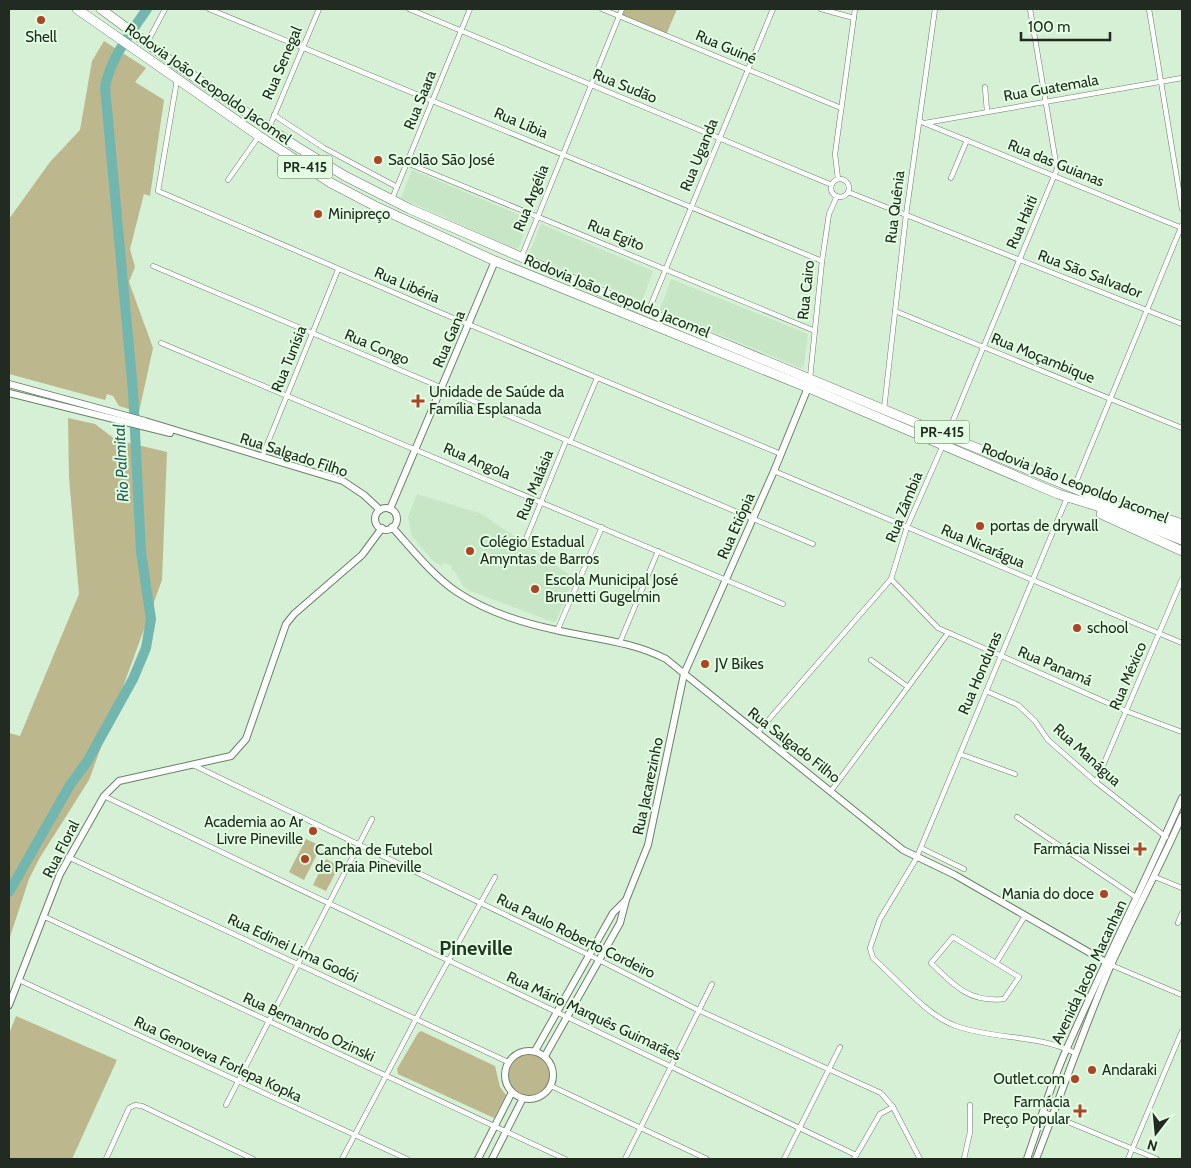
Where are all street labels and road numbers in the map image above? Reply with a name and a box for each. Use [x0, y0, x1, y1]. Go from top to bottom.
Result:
street label: Rodovia João Leopoldo Jacomel [121, 20, 295, 149]
street label: Rua Senegal [258, 23, 306, 102]
street label: Rua Guiné [693, 26, 759, 68]
street label: Rua Sudão [590, 65, 660, 107]
street label: Rua Saara [400, 67, 440, 132]
street label: Rua Guatemala [1002, 71, 1101, 105]
street label: Rua Líbia [491, 104, 551, 143]
street label: Rua Uganda [676, 115, 722, 194]
street label: Rua das Guianas [1005, 135, 1107, 191]
road number: PR-415 [278, 156, 332, 178]
street label: Rua Argélia [509, 161, 553, 234]
street label: Rua Quênia [882, 169, 908, 244]
street label: Rua Haiti [1003, 193, 1041, 251]
street label: Rua Egito [585, 215, 647, 255]
street label: Rua São Salvador [1035, 246, 1145, 302]
street label: Rodovia João Leopoldo Jacomel [521, 250, 713, 342]
street label: Rua Cairo [794, 259, 818, 321]
street label: Rua Libéria [372, 263, 443, 307]
street label: Rua Gana [429, 307, 469, 370]
street label: Rua Tunísia [268, 322, 311, 395]
street label: Rua Congo [342, 325, 412, 369]
street label: Rua Moçambique [989, 329, 1098, 387]
road number: PR-415 [914, 421, 970, 444]
street label: Rua Salgado Filho [238, 429, 350, 481]
street label: Rua Angola [441, 439, 514, 484]
street label: Rodovia João Leopoldo Jacomel [979, 439, 1171, 527]
street label: Rua Malásia [513, 447, 557, 523]
street label: Rua Zâmbia [882, 468, 927, 545]
street label: Rua Etiópia [713, 489, 759, 562]
street label: Rua Nicarágua [938, 520, 1028, 572]
street label: Rua Honduras [954, 629, 1006, 717]
street label: Rua México [1106, 639, 1150, 713]
street label: Rua Panamá [1015, 642, 1096, 690]
street label: Rua Salgado Filho [744, 703, 844, 787]
street label: Rua Manágua [1049, 720, 1125, 791]
street label: Rua Jacarezinho [629, 736, 667, 836]
street label: Rua Floral [39, 817, 83, 881]
street label: Rua Paulo Roberto Cordeiro [494, 890, 658, 982]
street label: Avenida Jacob Macanhan [1048, 897, 1130, 1047]
street label: Rua Edinei Lima Godói [225, 910, 361, 986]
street label: Rua Mário Marquês Guimarães [504, 968, 684, 1064]
street label: Rua Bernanrdo Ozinski [240, 989, 378, 1065]
street label: Rua Genoveva Forlepa Kopka [131, 1012, 305, 1106]

